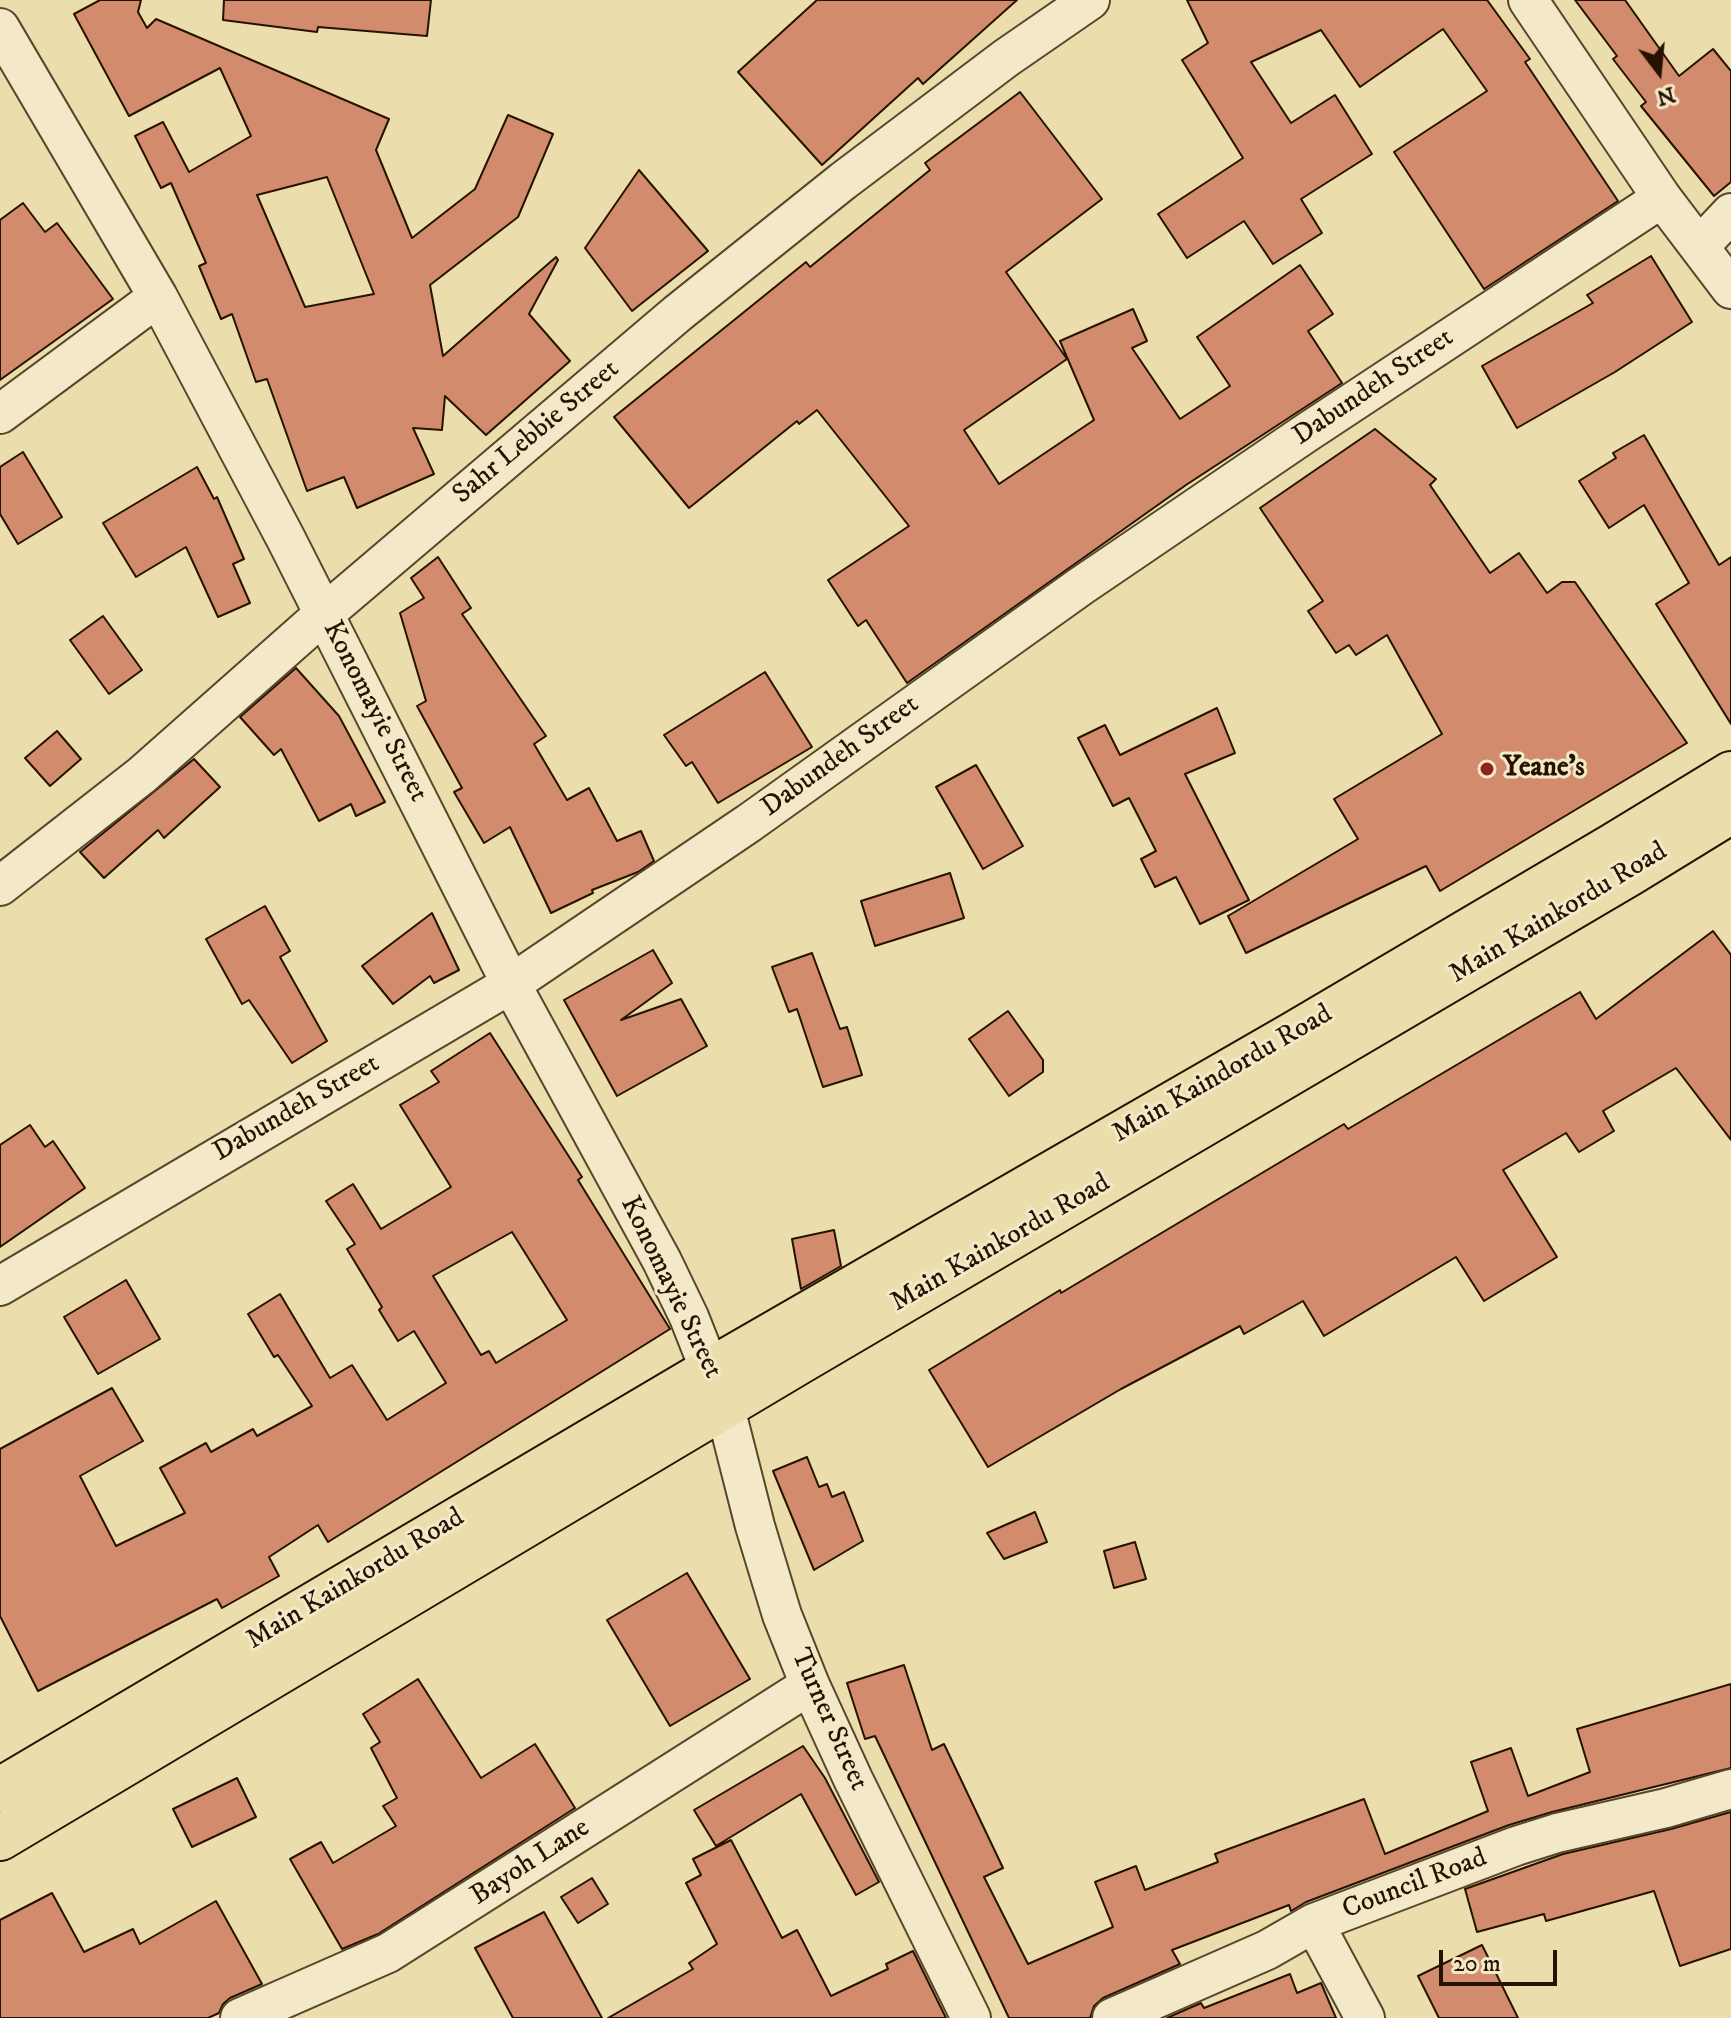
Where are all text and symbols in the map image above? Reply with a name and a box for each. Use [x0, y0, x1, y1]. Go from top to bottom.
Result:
north arrow [1619, 32, 1699, 112]
text: N [1653, 80, 1678, 111]
street label: Dabundeh Street [1287, 322, 1461, 454]
street label: Sahr Lebbie Street [447, 354, 627, 512]
street label: Konomayie Street [314, 616, 434, 808]
street label: Dabundeh Street [756, 689, 926, 825]
place label: Yeane's [1503, 752, 1585, 786]
marker: Yeane's [1478, 760, 1496, 778]
street label: Main Kainkordu Road [1444, 836, 1674, 992]
street label: Main Kaindordu Road [1107, 998, 1339, 1152]
street label: Dabundeh Street [208, 1048, 386, 1170]
street label: Main Kainkordu Road [885, 1168, 1117, 1320]
street label: Konomayie Street [611, 1192, 729, 1384]
street label: Main Kainkordu Road [241, 1502, 471, 1658]
street label: Turner Street [782, 1644, 874, 1796]
street label: Bayoh Lane [465, 1812, 597, 1914]
street label: Council Road [1338, 1842, 1492, 1928]
scale bar [1443, 1934, 1561, 1984]
text: 20 m [1453, 1949, 1501, 1979]

